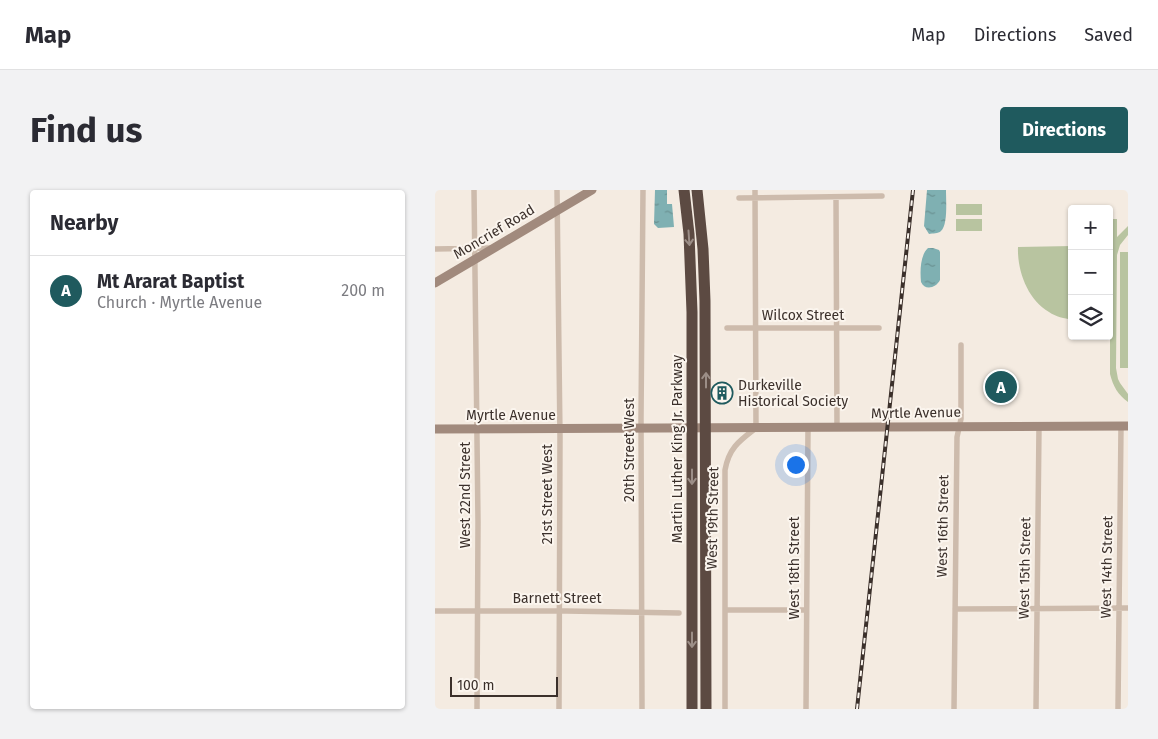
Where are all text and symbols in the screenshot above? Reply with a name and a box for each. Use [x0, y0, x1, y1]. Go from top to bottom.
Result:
text: Map [25, 21, 71, 49]
text: Map [911, 24, 946, 46]
text: Directions [974, 24, 1056, 46]
text: Saved [1084, 24, 1133, 46]
button: Directions [1000, 107, 1128, 153]
text: Find us [30, 109, 142, 151]
street label: Moncrief Road [450, 201, 538, 263]
map controls [1068, 205, 1113, 340]
button: + [1068, 205, 1113, 250]
text: Nearby [50, 210, 118, 236]
one-way arrow [684, 230, 694, 246]
button: − [1068, 250, 1113, 295]
text: Mt Ararat Baptist [97, 270, 244, 293]
text: A [61, 281, 71, 300]
text: 200 m [341, 281, 385, 300]
text: Church · Myrtle Avenue [97, 293, 262, 312]
button: layers [1068, 295, 1113, 340]
street label: Wilcox Street [762, 307, 845, 324]
street label: Martin Luther King Jr. Parkway [669, 355, 686, 543]
pin: A [985, 368, 1017, 406]
one-way arrow [701, 372, 711, 388]
place label: Durkeville Historical Society [738, 377, 848, 410]
building icon: Durkeville Historical Society [710, 381, 734, 405]
street label: 20th Street West [621, 397, 638, 502]
street label: Myrtle Avenue [871, 404, 961, 422]
street label: Myrtle Avenue [466, 407, 556, 424]
street label: West 22nd Street [457, 441, 474, 548]
street label: 21st Street West [539, 443, 556, 544]
your location [783, 452, 809, 478]
street label: West 19th Street [704, 466, 722, 569]
one-way arrow [687, 468, 697, 485]
street label: West 16th Street [934, 474, 952, 578]
street label: West 14th Street [1098, 515, 1116, 619]
street label: West 18th Street [786, 516, 803, 620]
street label: West 15th Street [1016, 516, 1034, 619]
street label: Barnett Street [512, 590, 603, 607]
one-way arrow [687, 631, 697, 647]
scale bar [450, 674, 557, 697]
text: 100 m [457, 677, 494, 694]

